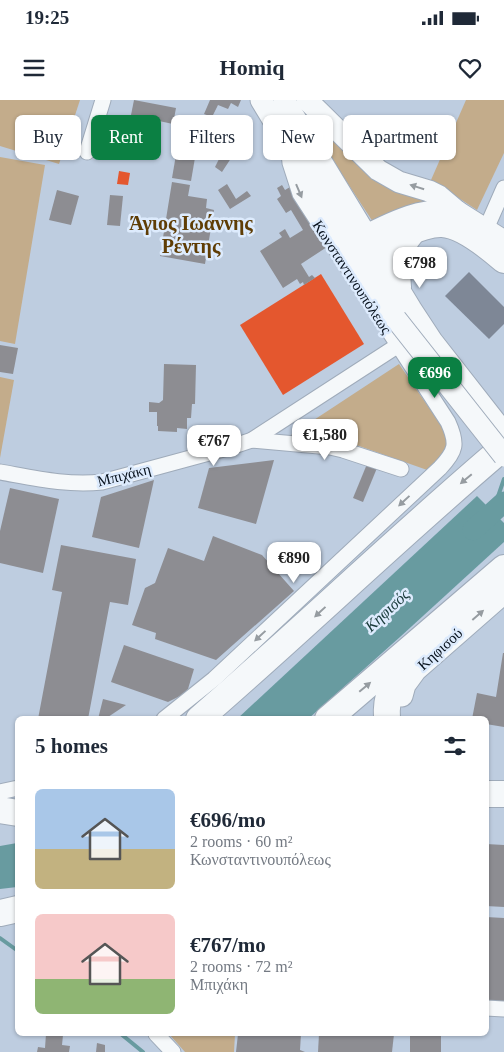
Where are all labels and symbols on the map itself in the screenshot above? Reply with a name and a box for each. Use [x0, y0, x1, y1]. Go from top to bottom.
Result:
one-way arrow [410, 183, 425, 191]
one-way arrow [296, 184, 304, 198]
district label: Άγιος Ιωάννης Ρέντης [129, 212, 253, 258]
street label: Κωνσταντινουπόλεως [309, 217, 395, 337]
pin: €798 [390, 246, 450, 289]
pin: €696 [405, 356, 465, 399]
pin: €1,580 [284, 418, 366, 461]
pin: €767 [184, 424, 244, 467]
street label: Μπιχάκη [96, 461, 153, 489]
one-way arrow [460, 474, 473, 485]
one-way arrow [399, 495, 411, 507]
pin: €890 [264, 542, 324, 584]
water label: Κηφισός [361, 585, 414, 636]
one-way arrow [314, 606, 326, 618]
one-way arrow [472, 609, 485, 620]
street label: Κηφισού [414, 625, 466, 673]
one-way arrow [255, 630, 267, 642]
one-way arrow [358, 682, 371, 693]

